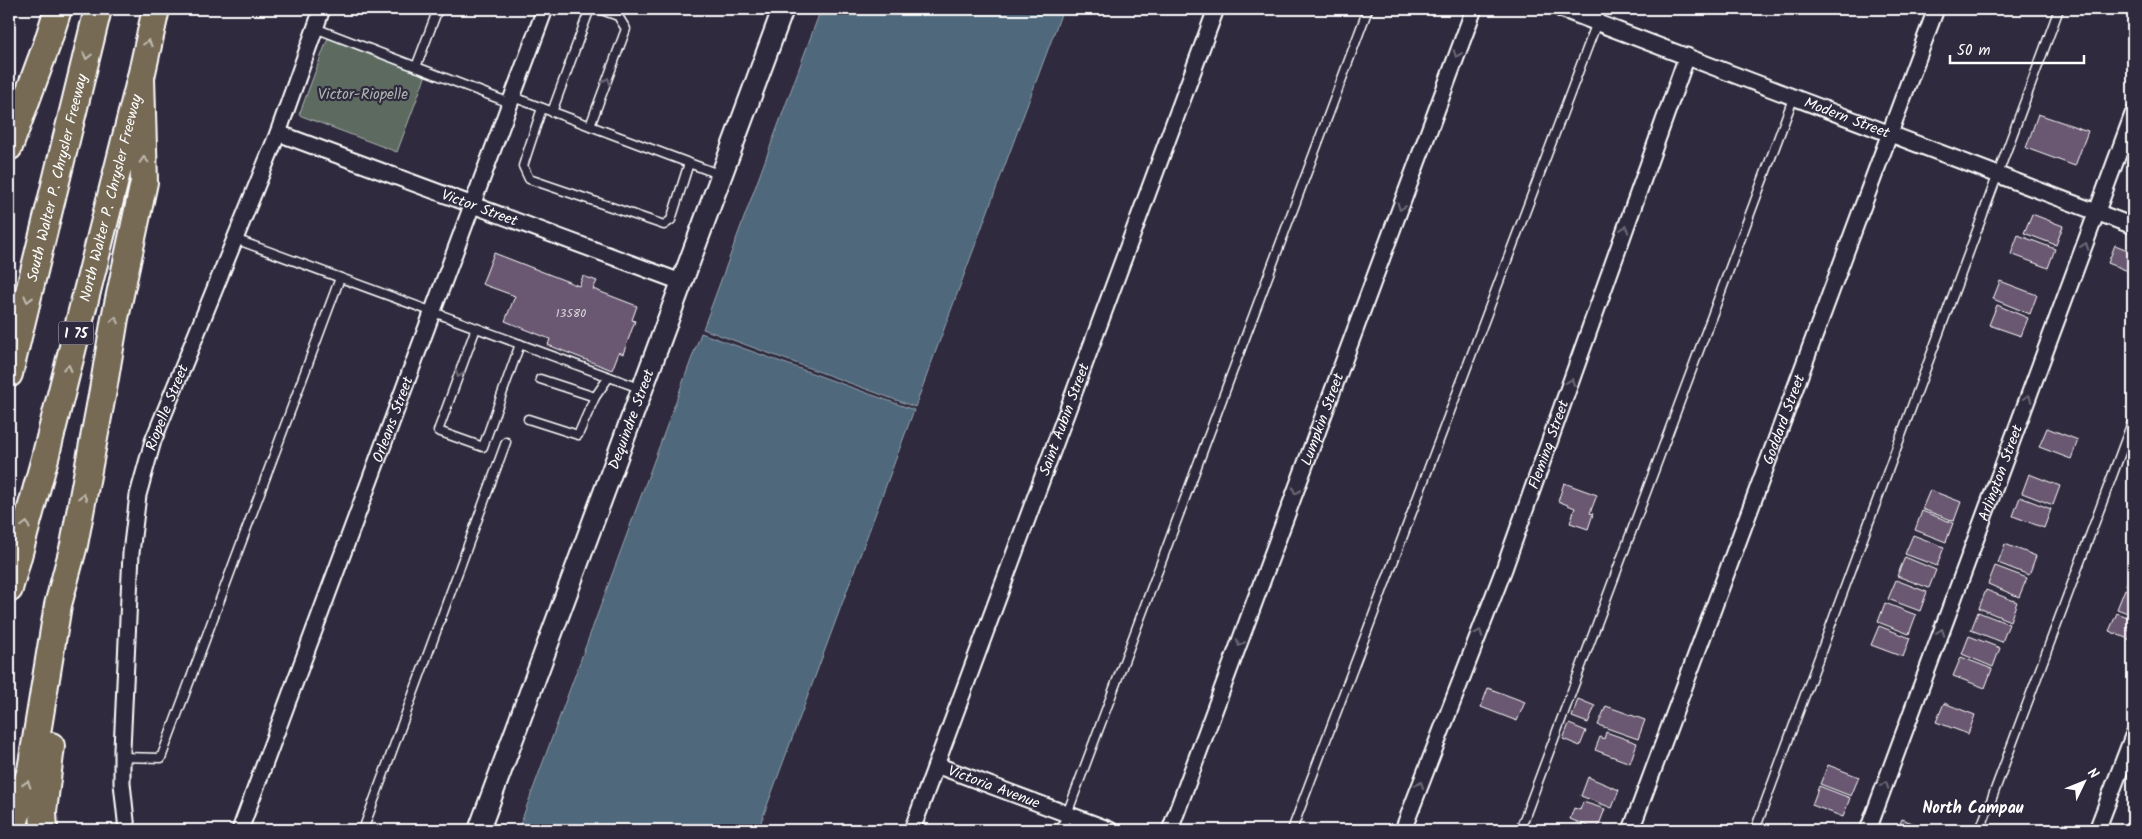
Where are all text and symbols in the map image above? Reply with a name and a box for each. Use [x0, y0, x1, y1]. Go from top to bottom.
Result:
scale bar [1950, 32, 2083, 64]
one-way arrow [143, 38, 153, 47]
text: 50 m [1957, 39, 1991, 63]
one-way arrow [1453, 50, 1463, 58]
one-way arrow [82, 52, 93, 61]
street label: South Walter P. Chrysler Freeway [21, 71, 95, 284]
one-way arrow [601, 77, 611, 85]
park label: Victor-Riopelle [318, 83, 408, 107]
street label: North Walter P. Chrysler Freeway [74, 91, 149, 304]
street label: Modern Street [1800, 91, 1893, 146]
one-way arrow [138, 156, 149, 164]
street label: Victor Street [438, 183, 521, 234]
one-way arrow [1397, 202, 1407, 211]
one-way arrow [1619, 225, 1629, 234]
one-way arrow [2079, 242, 2089, 250]
one-way arrow [23, 295, 34, 304]
house number: 13580 [556, 304, 586, 323]
one-way arrow [109, 315, 119, 324]
road number: I 75 [58, 322, 94, 344]
street label: Saint Aubin Street [1033, 360, 1097, 479]
street label: Riopelle Street [140, 361, 196, 454]
one-way arrow [62, 364, 72, 372]
street label: Dequindre Street [602, 366, 662, 473]
one-way arrow [455, 369, 465, 377]
street label: Lumpkin Street [1295, 370, 1351, 469]
street label: Goddard Street [1757, 371, 1812, 468]
street label: Orleans Street [367, 373, 420, 466]
one-way arrow [1565, 378, 1575, 387]
one-way arrow [2022, 394, 2032, 403]
street label: Fleming Street [1522, 397, 1576, 493]
street label: Arlington Street [1972, 421, 2030, 525]
one-way arrow [1292, 486, 1302, 494]
one-way arrow [77, 492, 87, 501]
one-way arrow [21, 522, 31, 530]
one-way arrow [1935, 628, 1945, 637]
one-way arrow [1473, 629, 1483, 638]
one-way arrow [1235, 638, 1246, 647]
north arrow [2060, 756, 2110, 806]
street label: Victoria Avenue [944, 759, 1043, 816]
text: N [2082, 763, 2104, 785]
one-way arrow [21, 780, 31, 788]
one-way arrow [1414, 781, 1425, 790]
one-way arrow [1879, 781, 1889, 789]
district label: North Campau [1922, 796, 2024, 821]

